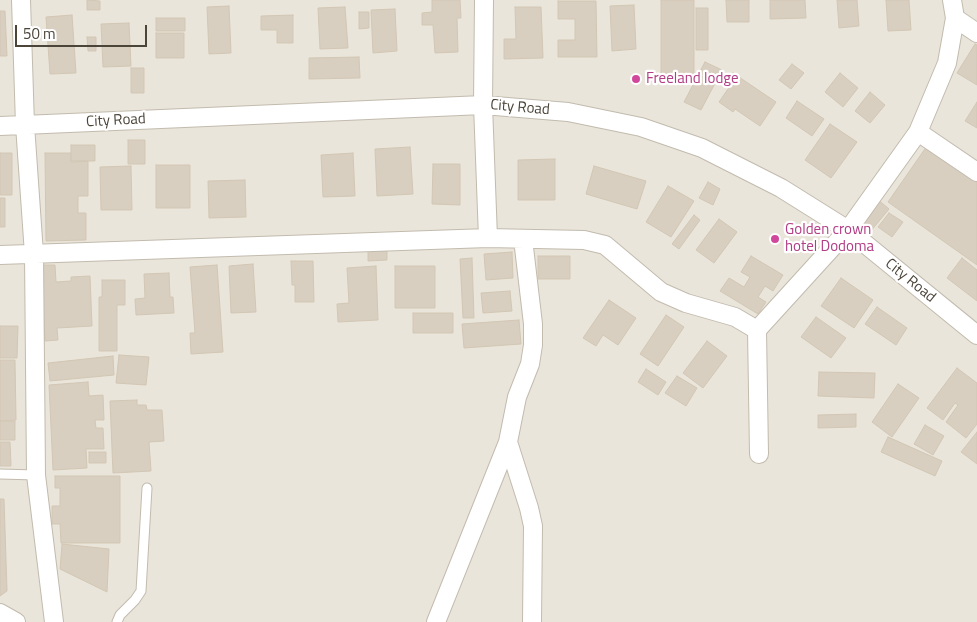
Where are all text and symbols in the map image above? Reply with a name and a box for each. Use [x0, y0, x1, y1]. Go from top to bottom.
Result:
scale bar [18, 15, 150, 47]
text: 50 m [23, 22, 56, 45]
place label: Freeland lodge [646, 70, 739, 88]
marker: Freeland lodge [630, 73, 642, 85]
street label: City Road [489, 96, 551, 120]
street label: City Road [86, 110, 146, 132]
place label: Golden crown hotel Dodoma [785, 221, 874, 256]
marker: Golden crown hotel Dodoma [769, 233, 781, 245]
street label: City Road [881, 255, 939, 307]

